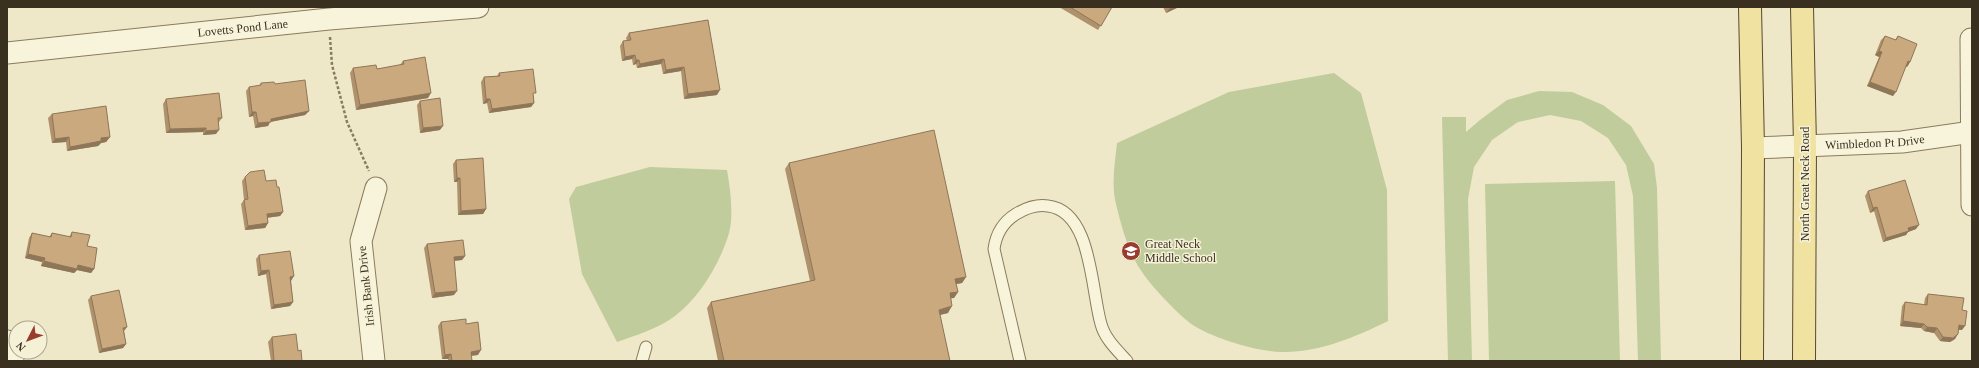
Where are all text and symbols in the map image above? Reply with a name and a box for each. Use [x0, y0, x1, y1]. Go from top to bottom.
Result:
street label: Lovetts Pond Lane [197, 16, 289, 40]
street label: North Great Neck Road [1798, 127, 1812, 241]
street label: Wimbledon Pt Drive [1825, 132, 1925, 152]
place label: Great Neck Middle School [1145, 237, 1217, 265]
school or university icon: Great Neck Middle School [1120, 240, 1142, 262]
street label: Irish Bank Drive [355, 245, 377, 327]
north arrow [8, 320, 48, 360]
text: N [13, 340, 28, 354]

